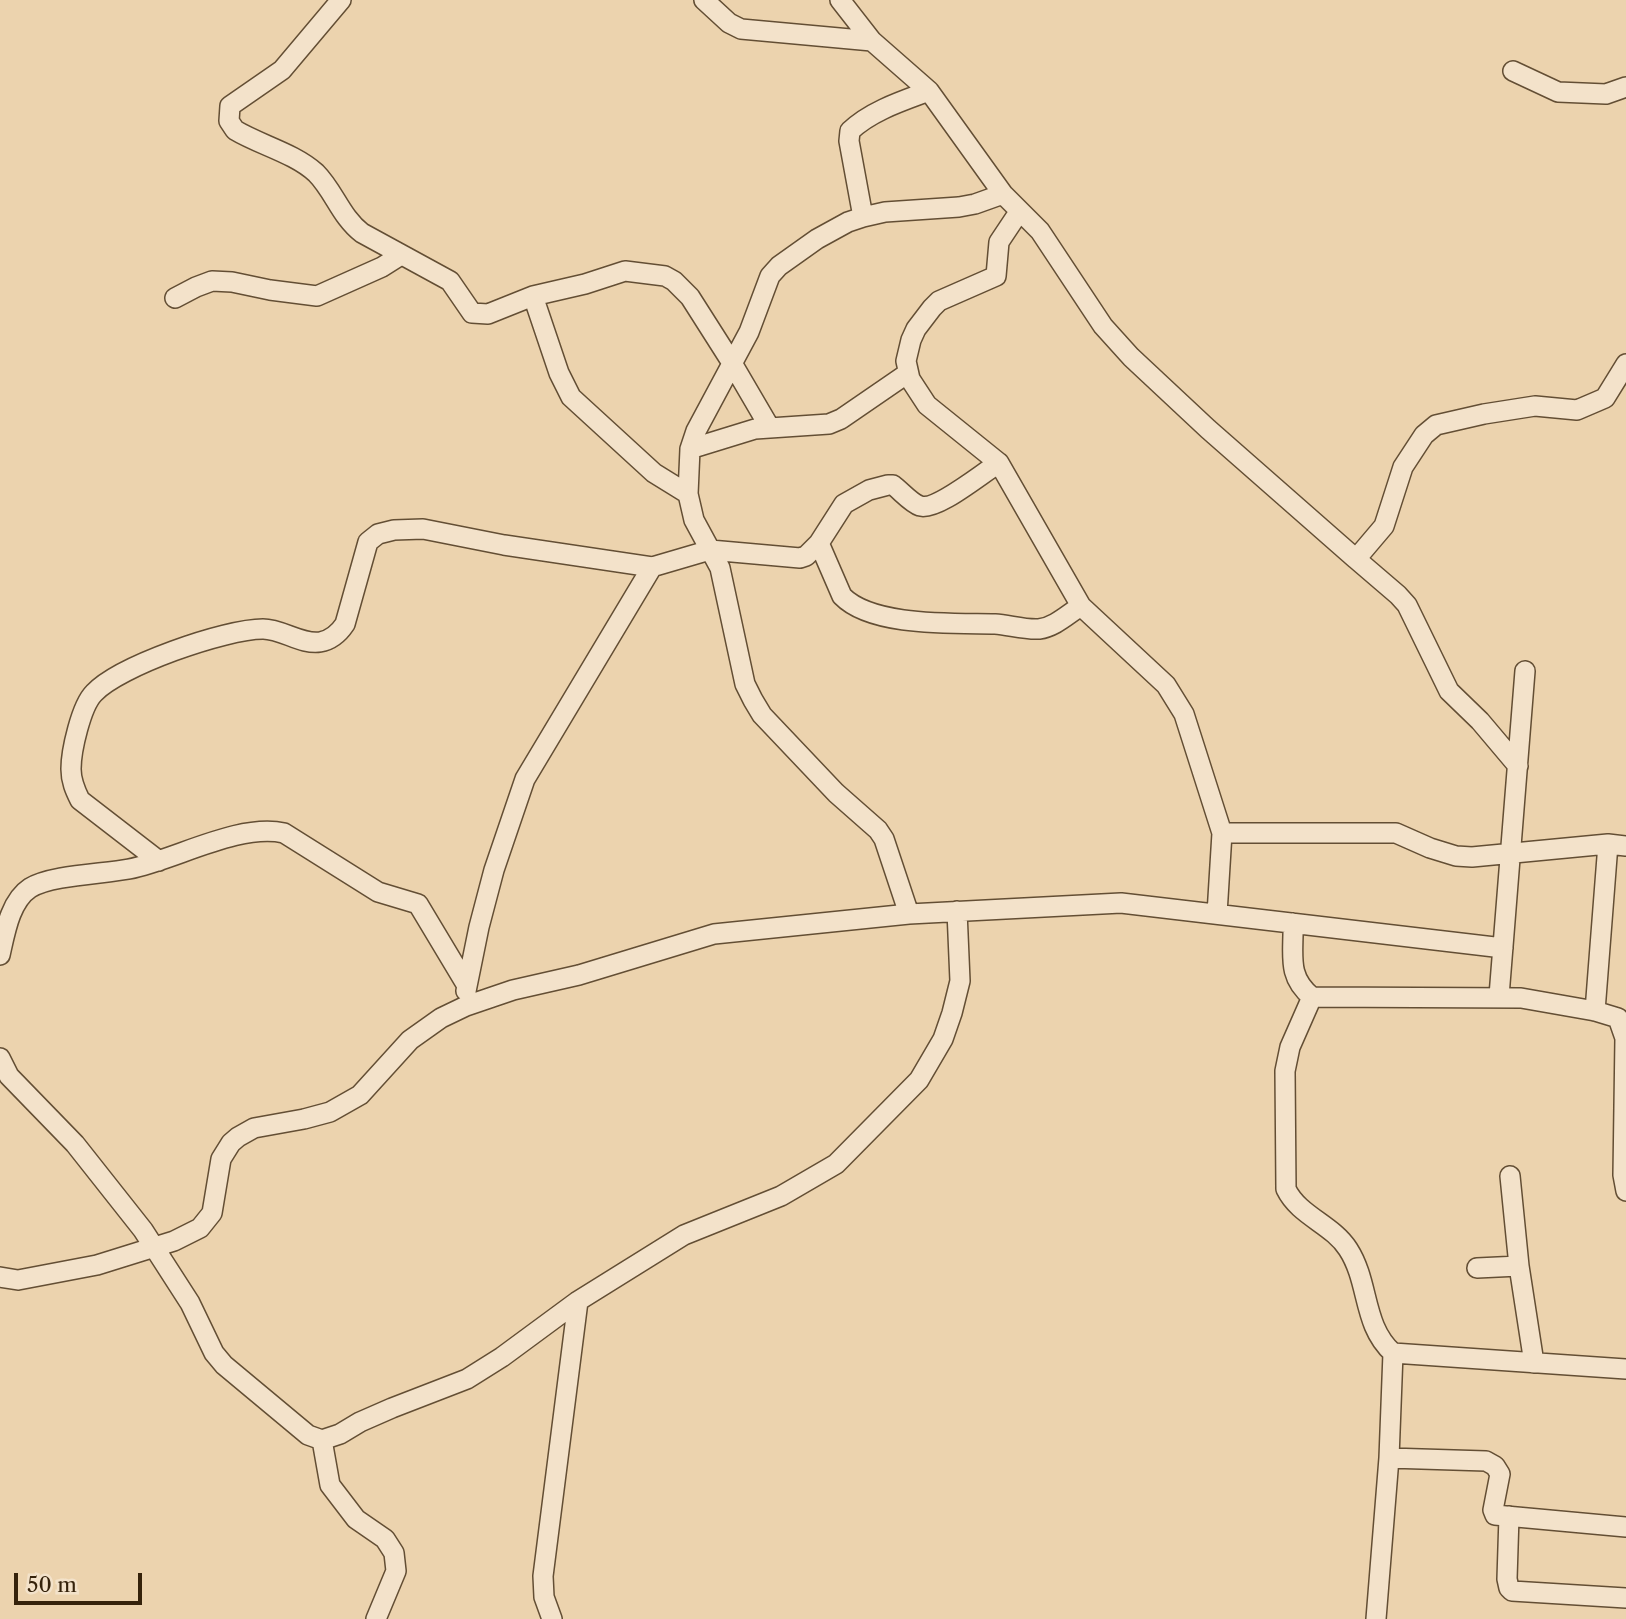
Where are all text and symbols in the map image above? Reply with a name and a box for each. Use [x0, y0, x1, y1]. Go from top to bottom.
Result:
scale bar [18, 1560, 145, 1604]
text: 50 m [27, 1572, 77, 1597]

